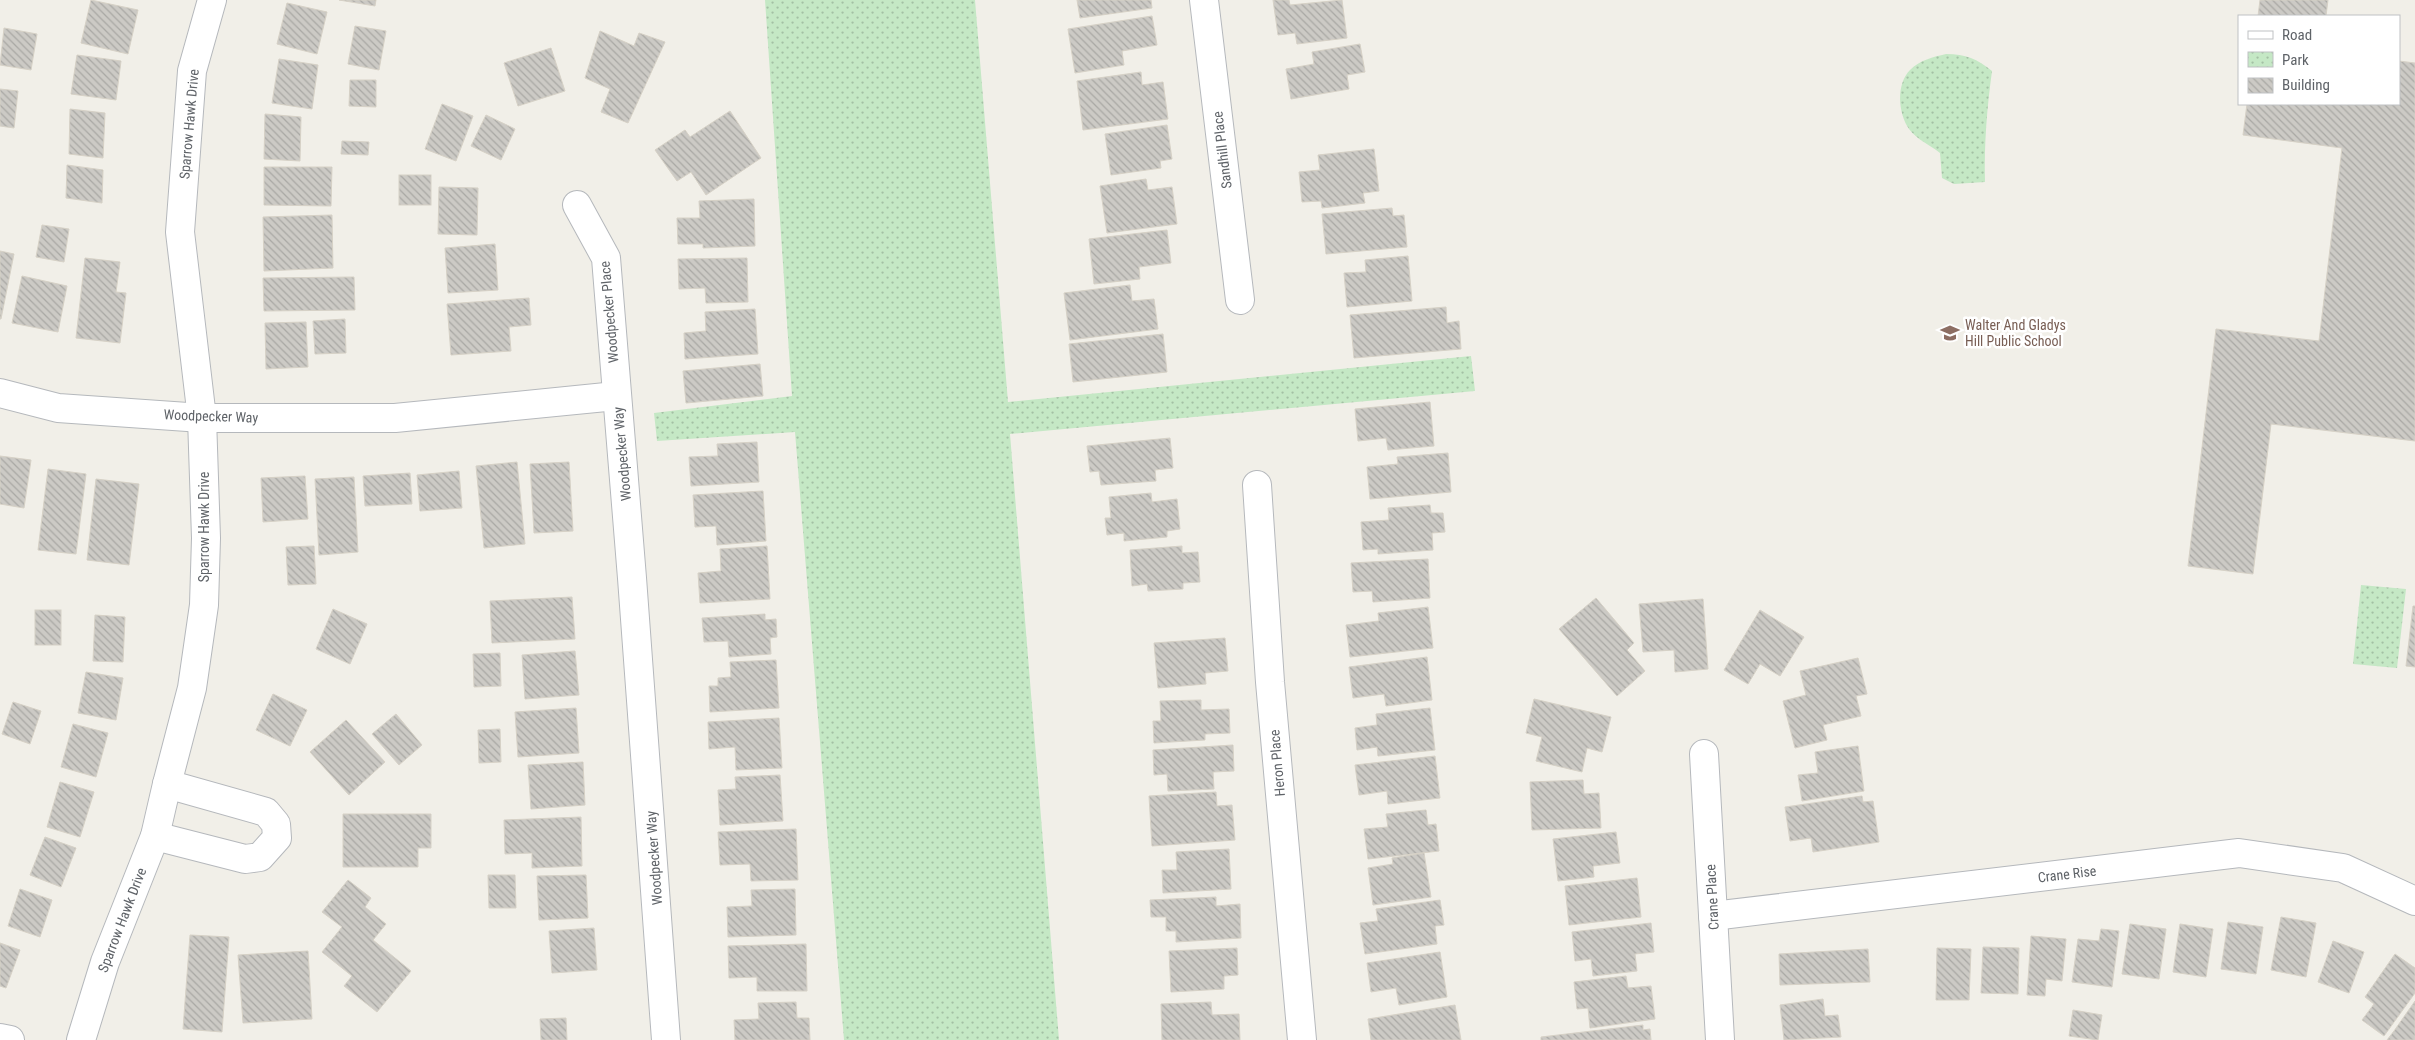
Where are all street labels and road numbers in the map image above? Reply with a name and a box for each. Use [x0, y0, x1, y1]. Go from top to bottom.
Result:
street label: Sparrow Hawk Drive [176, 68, 202, 180]
street label: Sandhill Place [1209, 110, 1235, 190]
street label: Woodpecker Place [597, 260, 621, 364]
street label: Woodpecker Way [164, 406, 259, 426]
street label: Woodpecker Way [610, 406, 634, 502]
street label: Sparrow Hawk Drive [196, 471, 212, 582]
street label: Heron Place [1266, 728, 1288, 797]
street label: Woodpecker Way [643, 810, 665, 906]
street label: Crane Rise [2037, 862, 2098, 886]
street label: Crane Place [1702, 863, 1722, 930]
street label: Sparrow Hawk Drive [95, 865, 149, 974]

